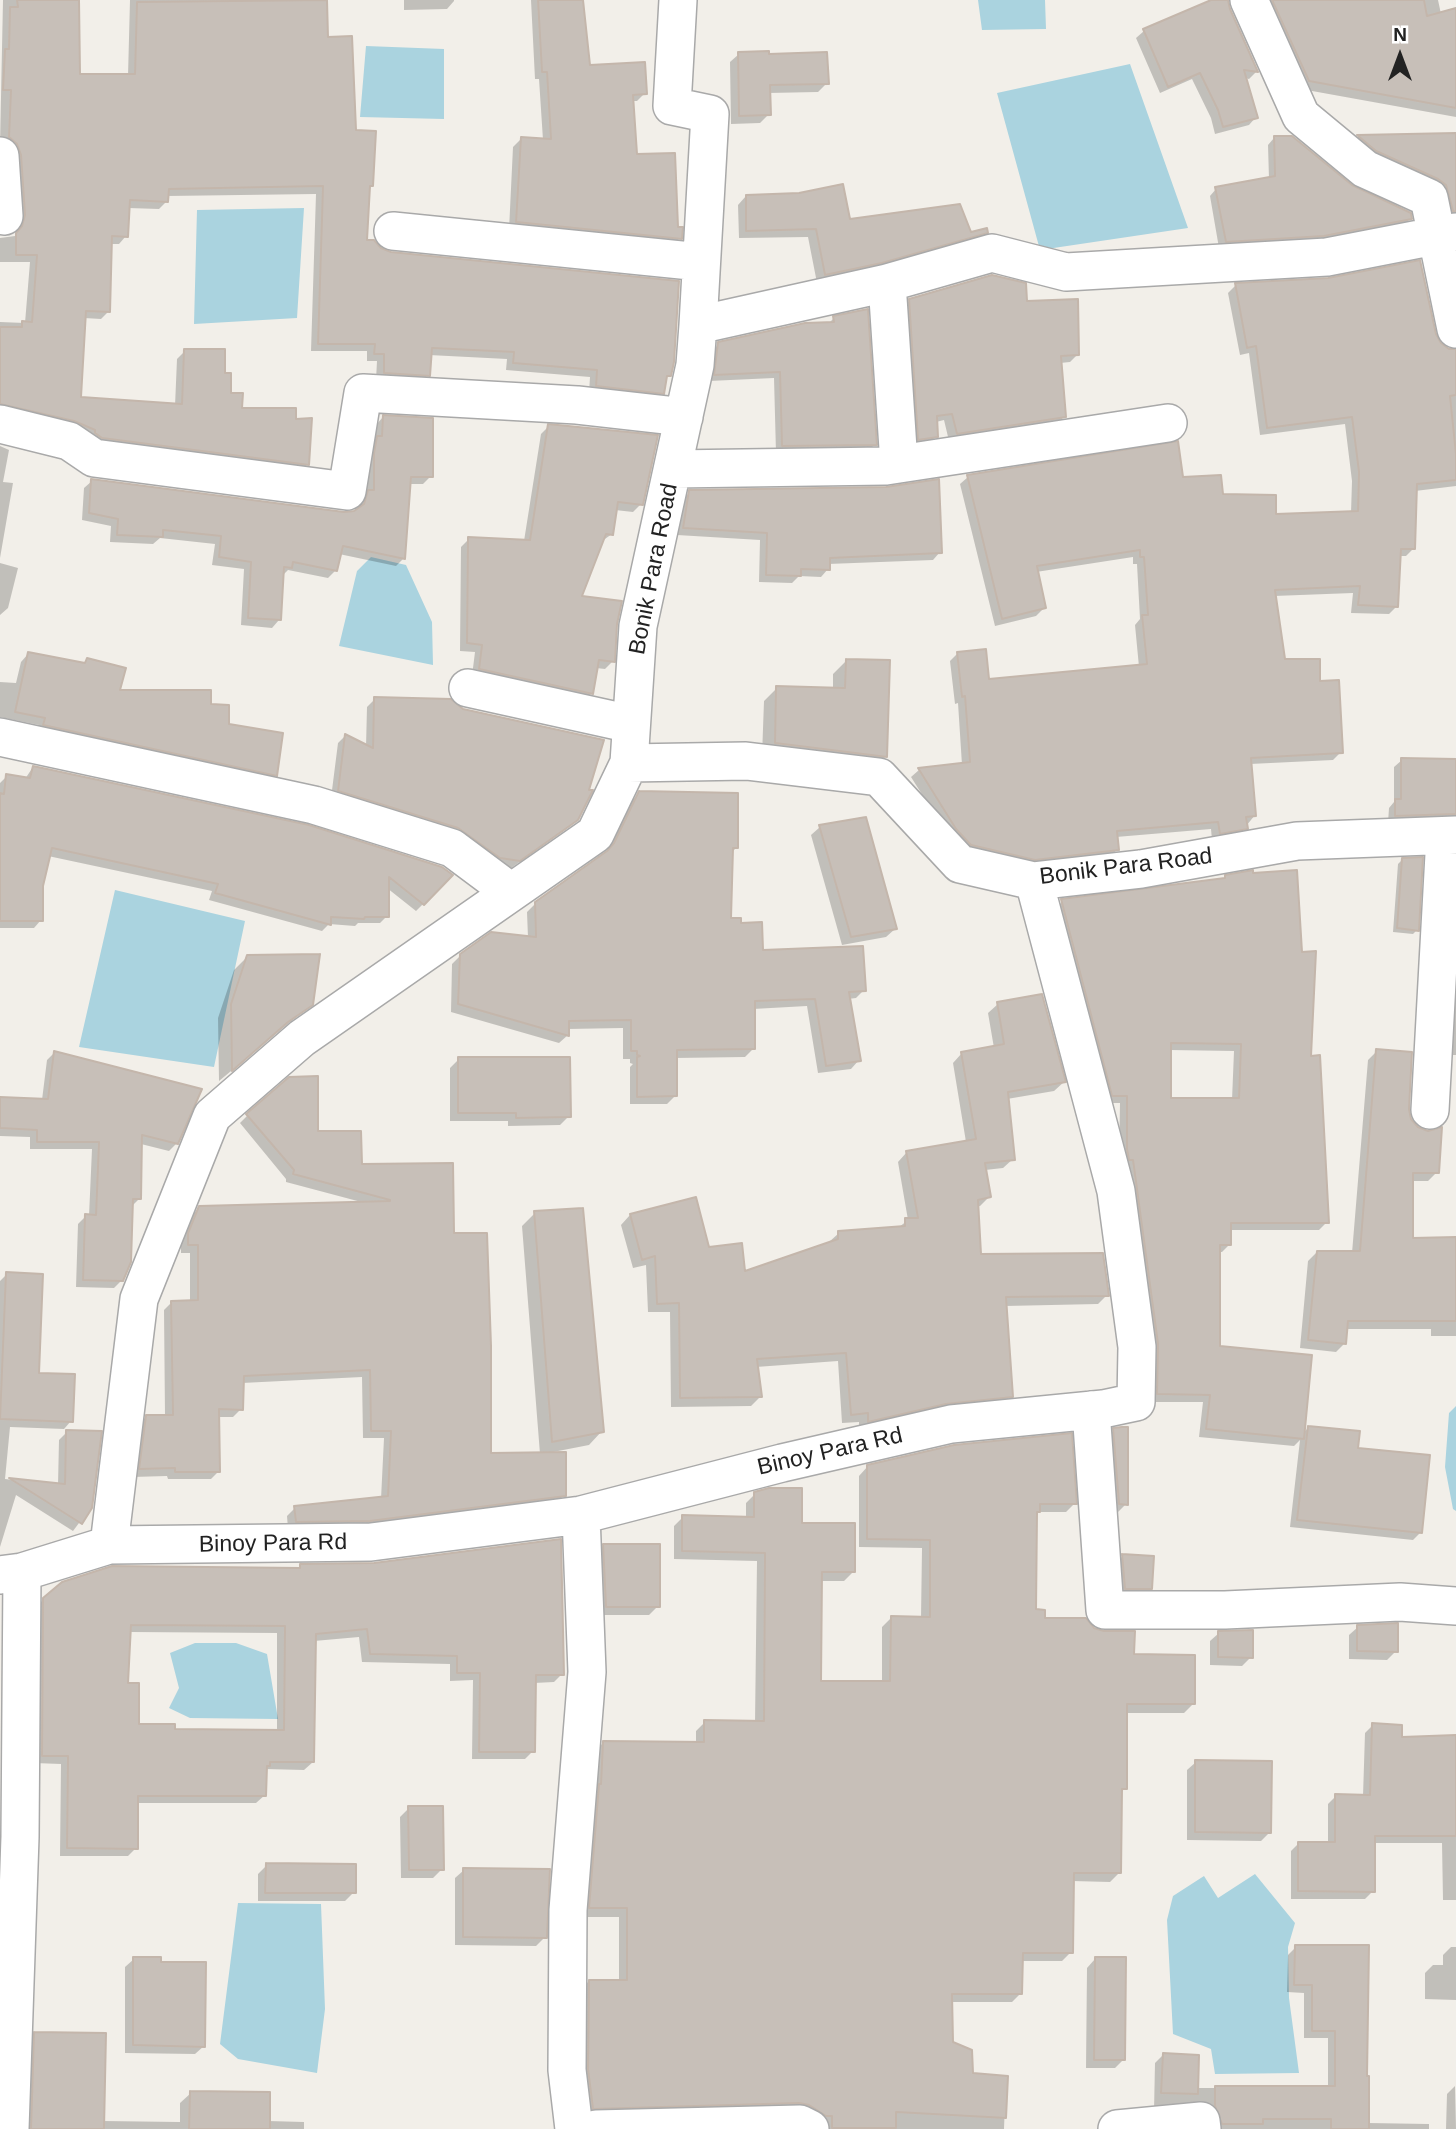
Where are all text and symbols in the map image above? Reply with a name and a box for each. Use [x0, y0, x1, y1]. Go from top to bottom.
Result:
north arrow [1365, 21, 1435, 91]
text: N [1393, 24, 1407, 45]
street label: Bonik Para Road [624, 481, 684, 657]
street label: Bonik Para Road [1038, 843, 1214, 891]
street label: Binoy Para Rd [755, 1422, 905, 1482]
street label: Binoy Para Rd [199, 1529, 347, 1559]

